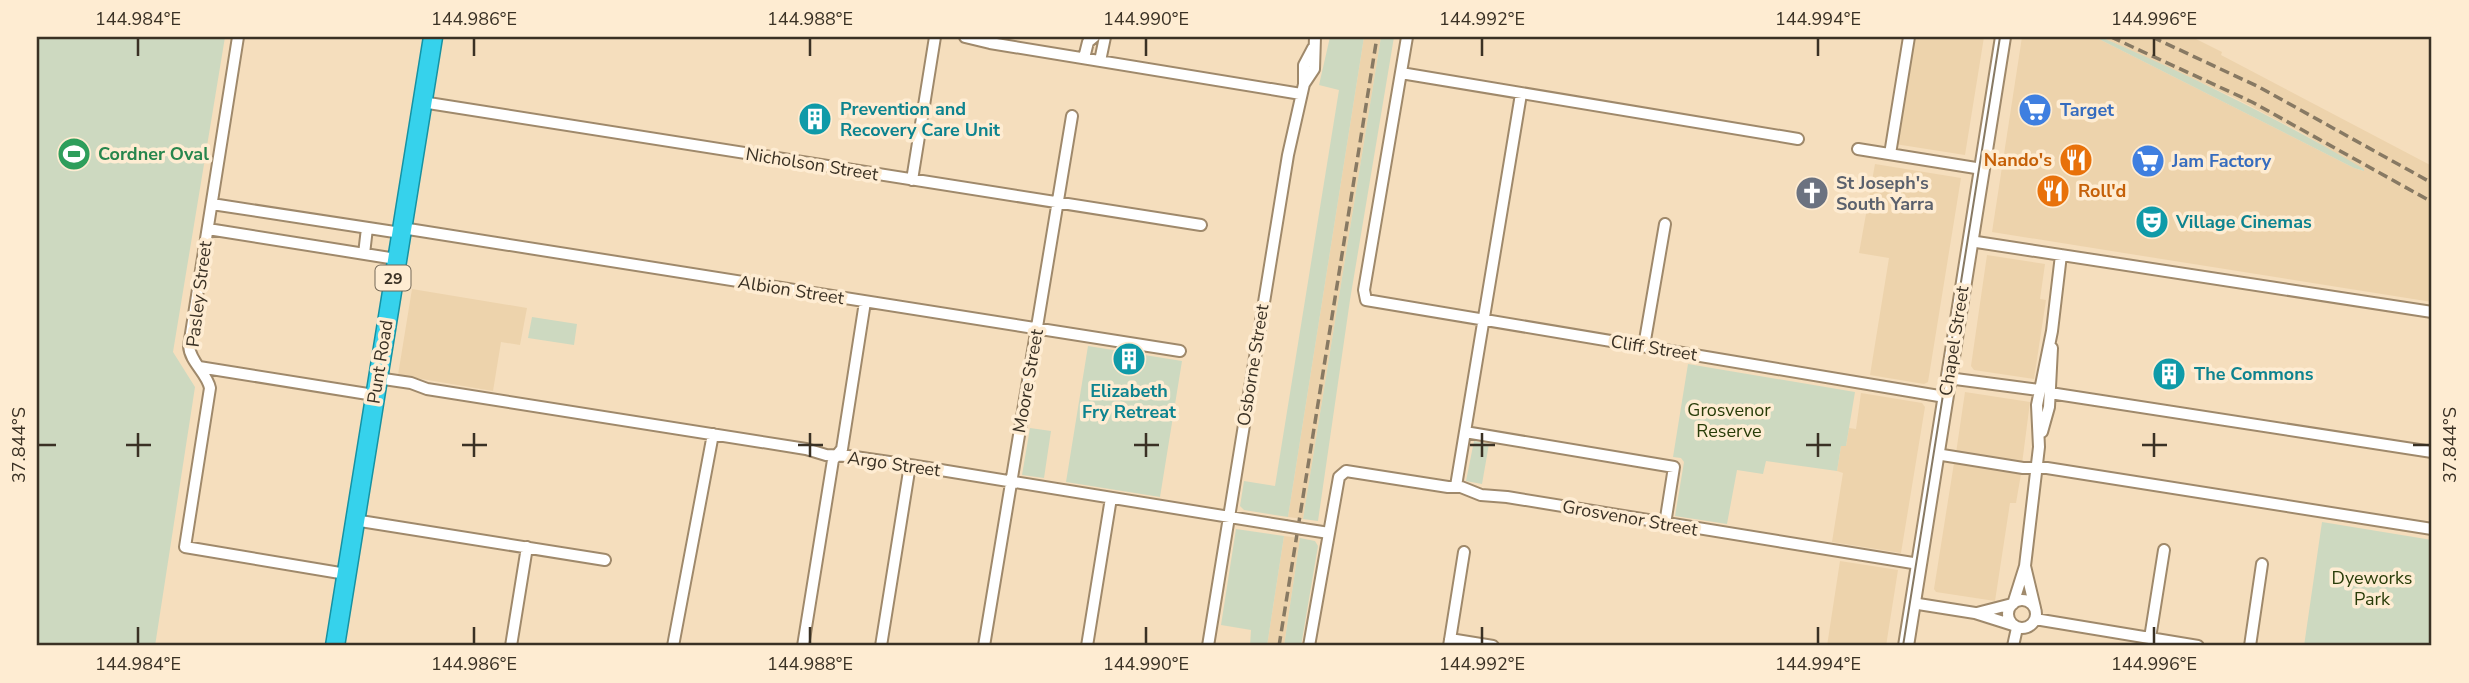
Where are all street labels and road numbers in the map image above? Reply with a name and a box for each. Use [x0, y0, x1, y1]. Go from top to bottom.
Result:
street label: Nicholson Street [744, 142, 881, 186]
street label: Pasley Street [181, 239, 218, 348]
road number: 29 [376, 266, 410, 290]
street label: Albion Street [736, 270, 846, 310]
street label: Chapel Street [1933, 284, 1975, 398]
street label: Osborne Street [1232, 302, 1275, 428]
street label: Punt Road [362, 318, 398, 406]
street label: Moore Street [1007, 327, 1049, 435]
street label: Cliff Street [1609, 329, 1700, 367]
street label: Argo Street [846, 446, 943, 483]
street label: Grosvenor Street [1560, 494, 1700, 542]

